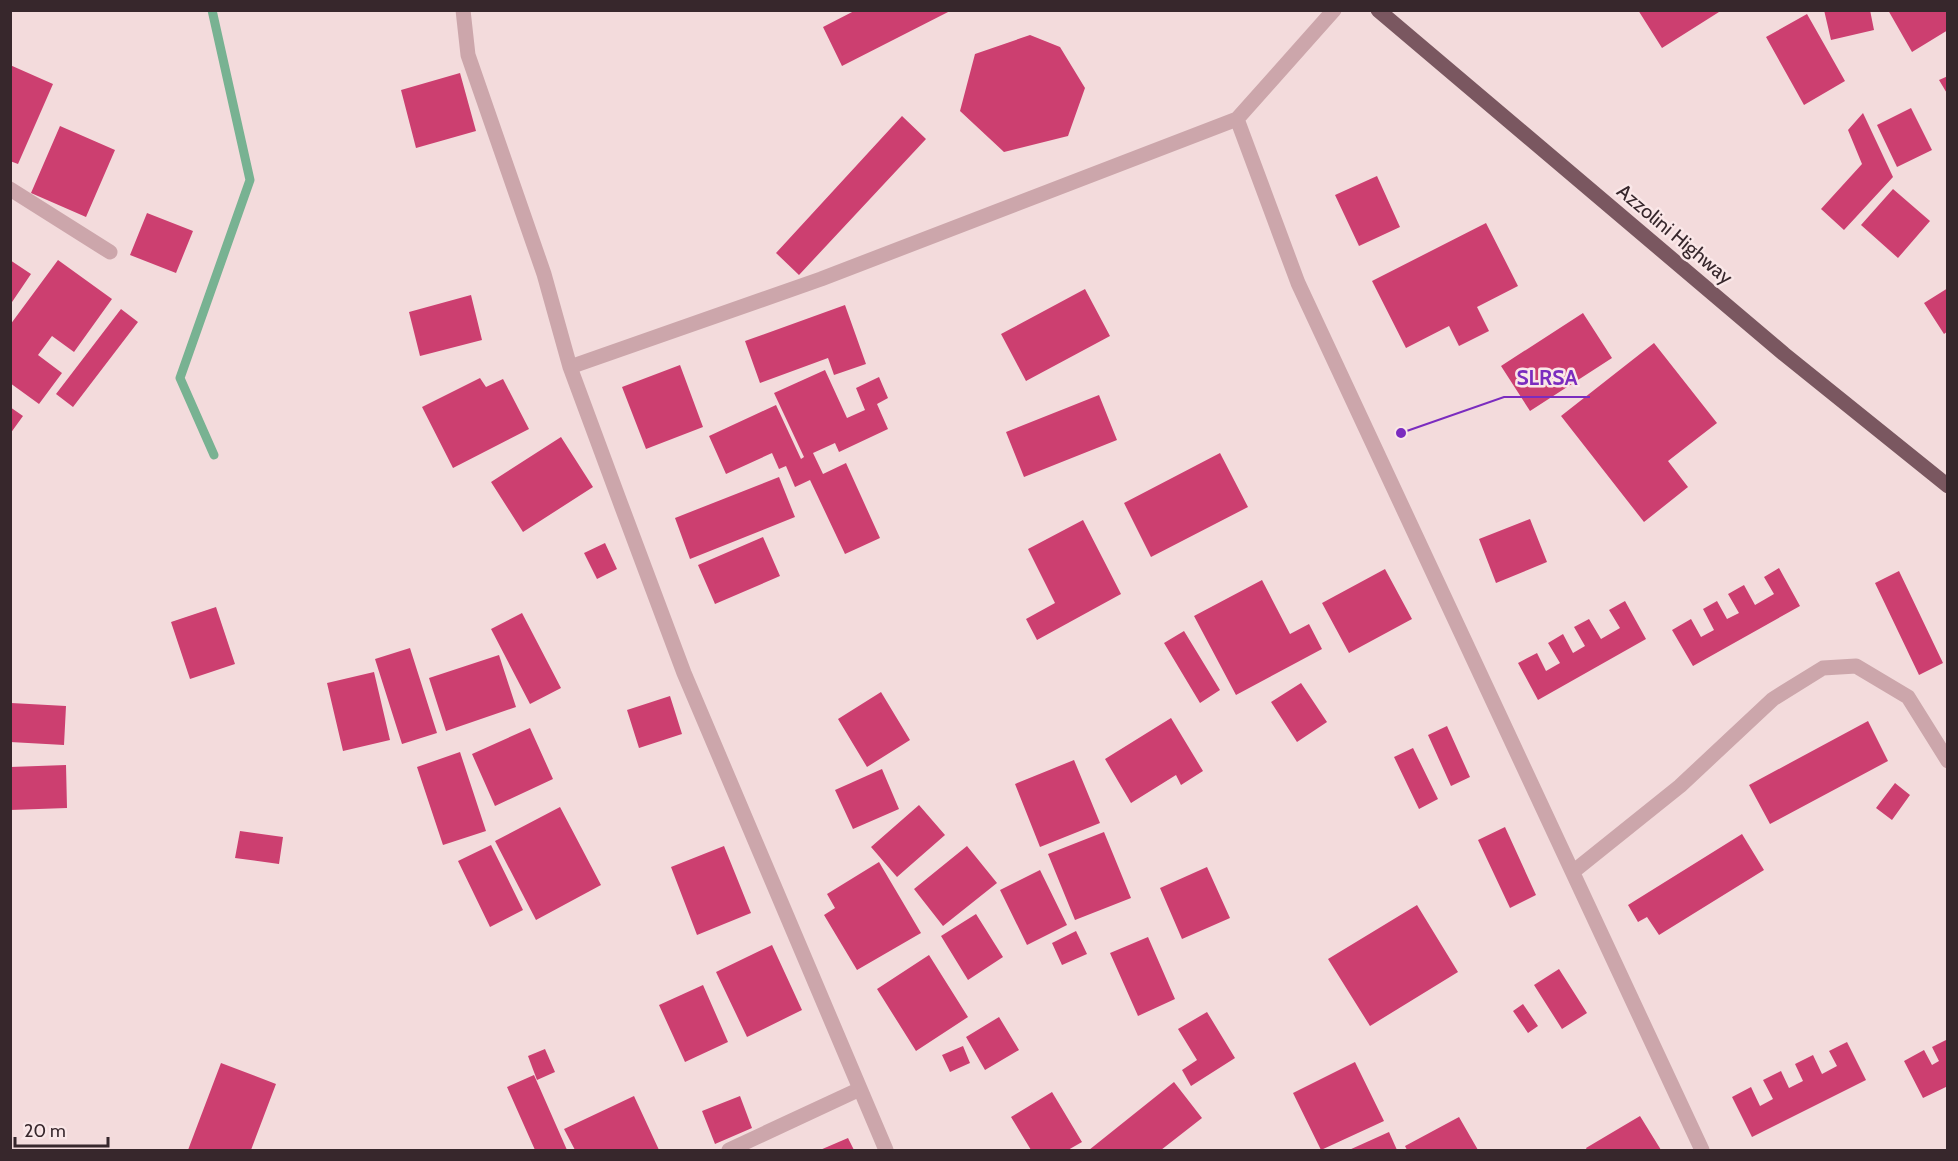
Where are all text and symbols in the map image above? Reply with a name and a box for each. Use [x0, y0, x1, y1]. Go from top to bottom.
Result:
street label: Azzolini Highway [1612, 179, 1738, 289]
callout: SLRSA [1504, 358, 1590, 397]
text: SLRSA [1516, 365, 1578, 390]
scale bar [15, 1110, 108, 1148]
text: 20 m [24, 1120, 66, 1142]

